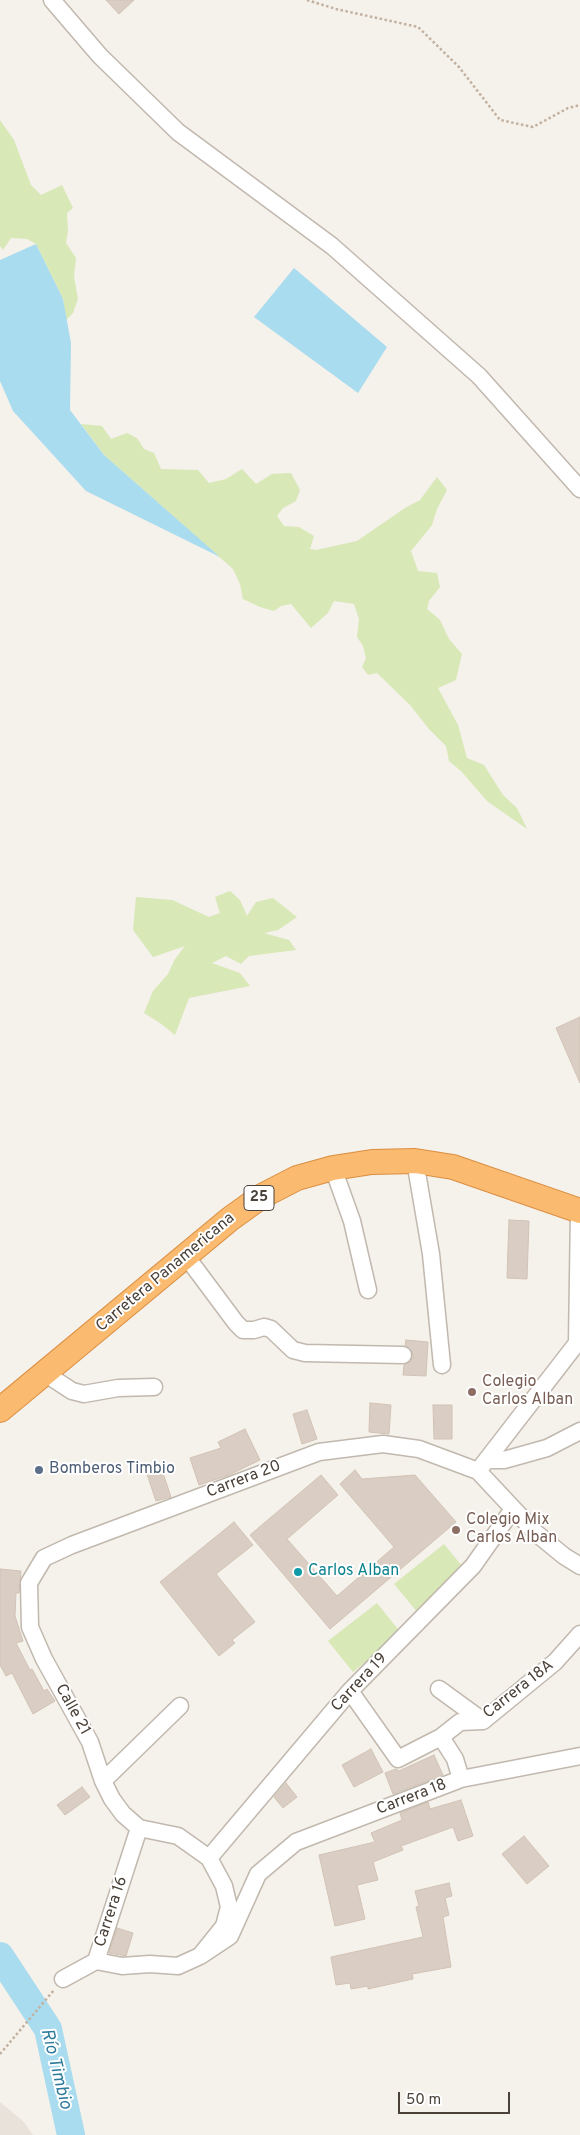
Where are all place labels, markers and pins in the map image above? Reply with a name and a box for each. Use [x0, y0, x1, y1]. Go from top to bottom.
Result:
place label: Colegio Carlos Alban [482, 1373, 573, 1411]
marker: Colegio Carlos Alban [466, 1386, 478, 1398]
place label: Bomberos Timbio [49, 1460, 175, 1480]
marker: Bomberos Timbio [33, 1464, 45, 1476]
place label: Colegio Mix Carlos Alban [466, 1511, 557, 1549]
marker: Colegio Mix Carlos Alban [450, 1524, 462, 1536]
place label: Carlos Alban [308, 1562, 399, 1582]
marker: Carlos Alban [292, 1566, 304, 1578]

